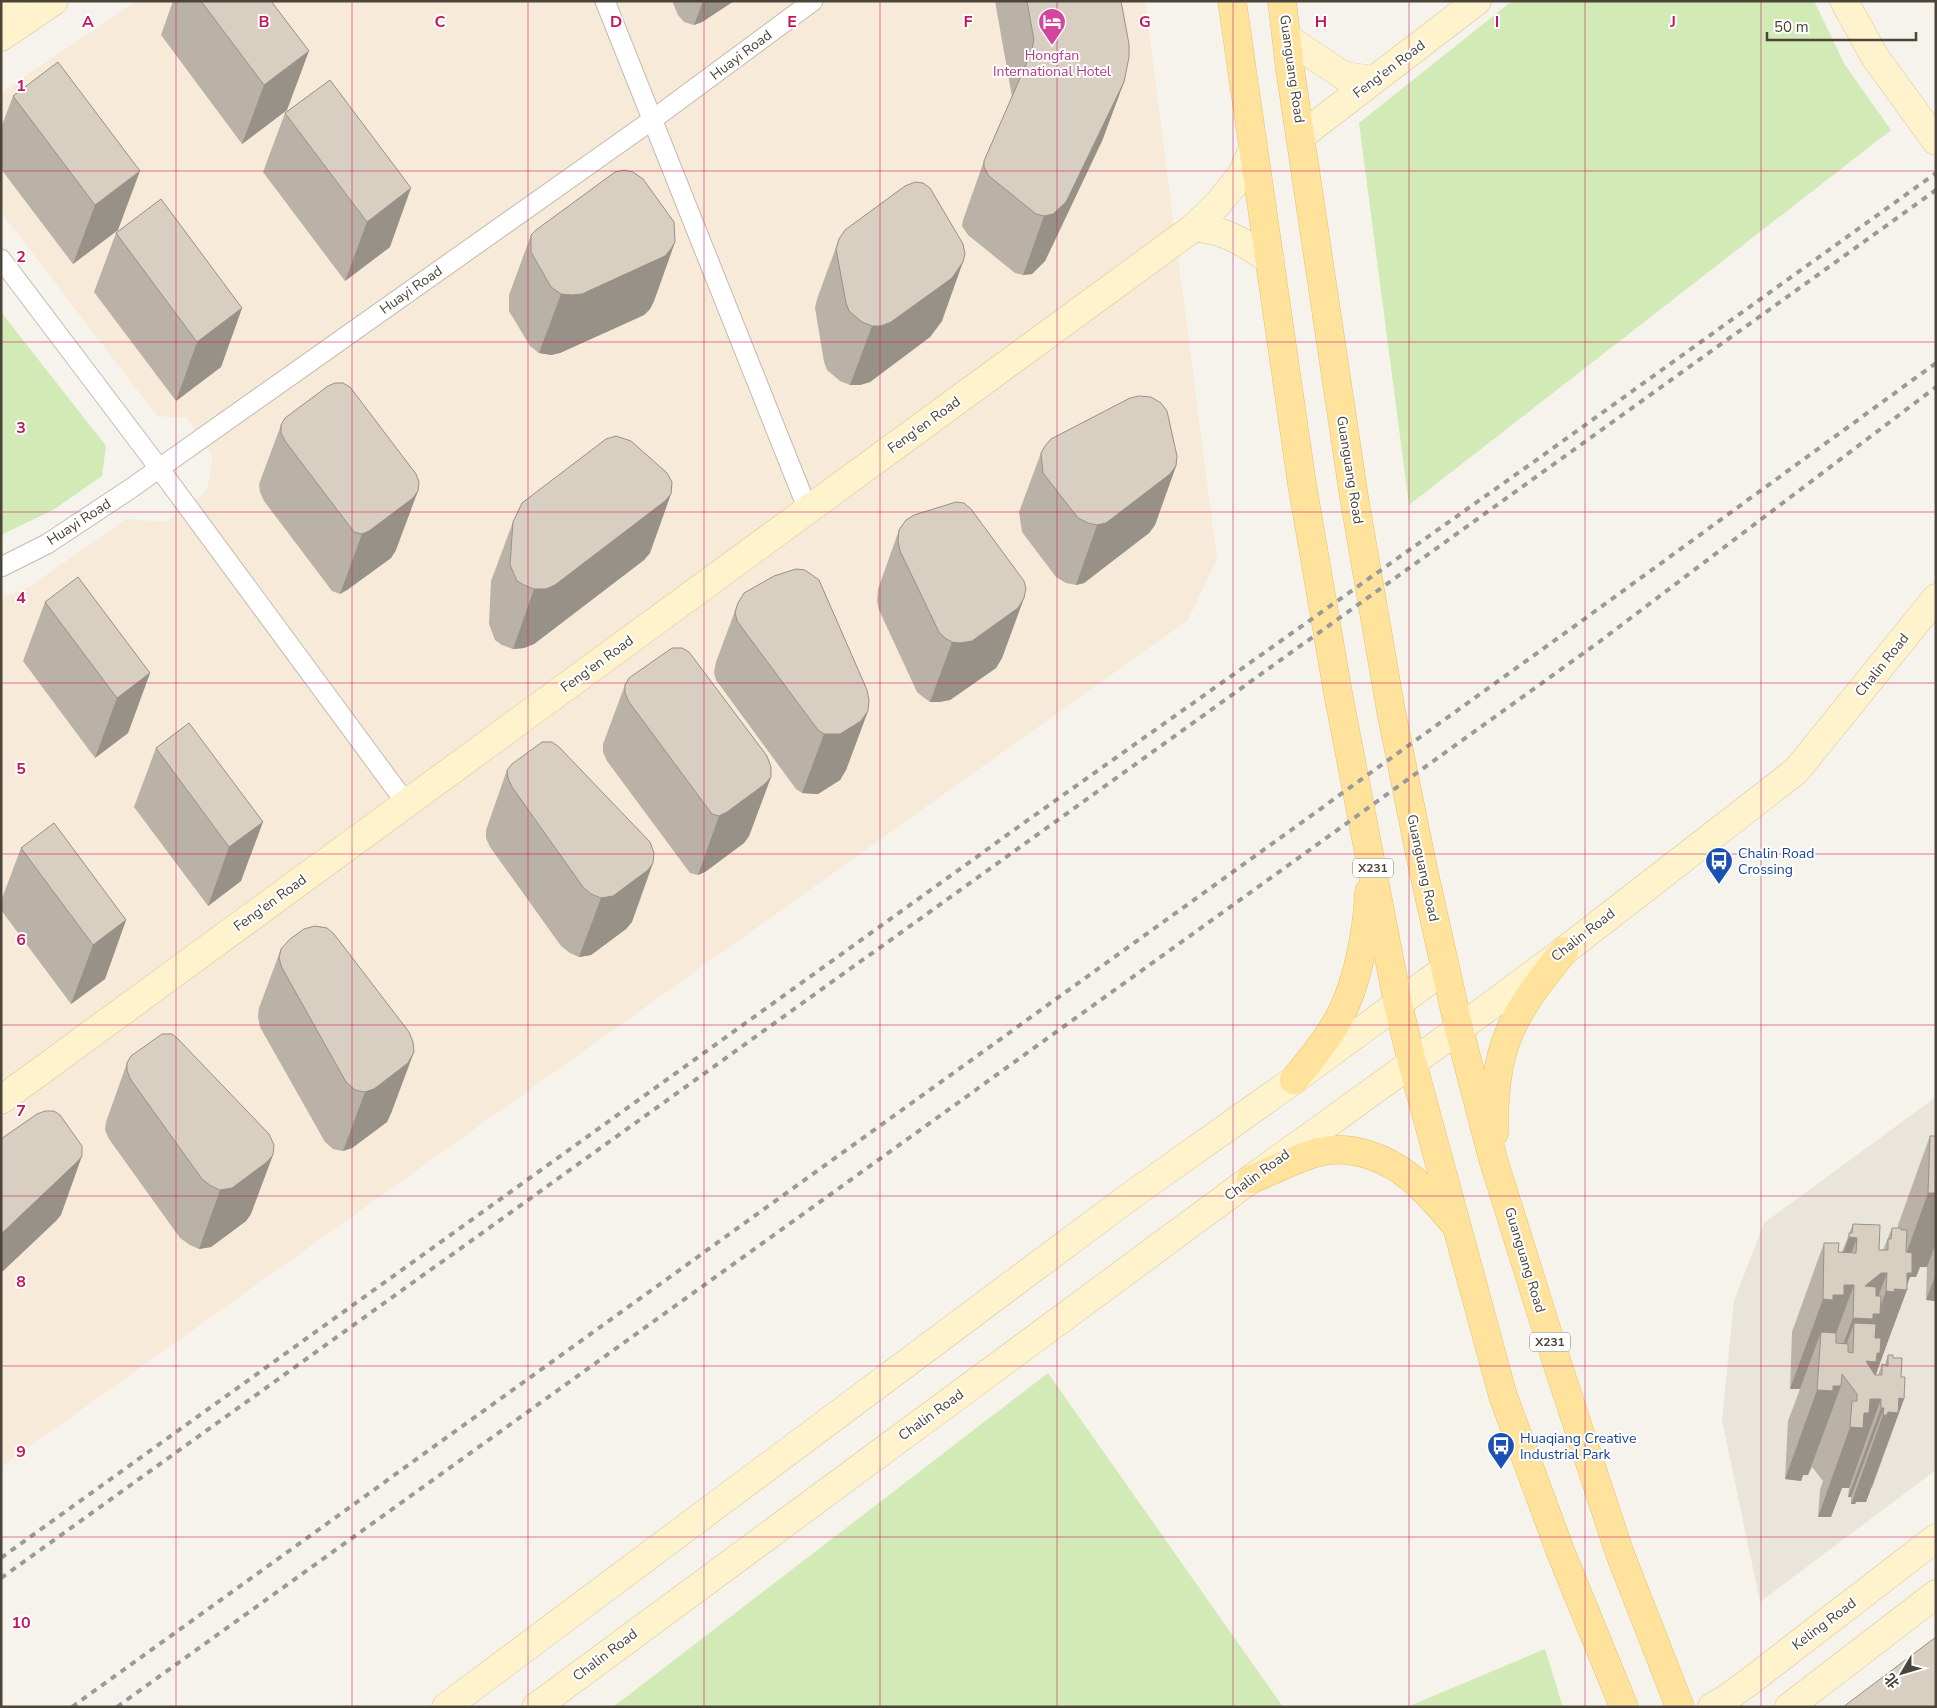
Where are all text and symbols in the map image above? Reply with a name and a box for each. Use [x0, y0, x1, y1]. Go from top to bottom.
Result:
hotel icon: Hongfan International Hotel [1037, 7, 1067, 46]
scale bar [1767, 10, 1916, 42]
text: A [82, 11, 94, 33]
text: B [258, 11, 270, 33]
text: C [435, 11, 446, 33]
text: D [610, 11, 622, 33]
text: E [787, 11, 797, 33]
text: F [964, 11, 973, 33]
text: G [1139, 11, 1151, 33]
text: H [1315, 11, 1327, 33]
text: I [1495, 11, 1499, 33]
text: J [1669, 11, 1676, 33]
street label: Guanguang Road [1275, 14, 1309, 124]
text: 50 m [1774, 17, 1809, 37]
street label: Huayi Road [706, 26, 776, 84]
street label: Feng'en Road [1349, 36, 1429, 102]
place label: Hongfan International Hotel [993, 46, 1112, 81]
text: 1 [16, 75, 26, 97]
text: 2 [16, 246, 26, 268]
street label: Huayi Road [376, 261, 446, 319]
street label: Feng'en Road [884, 392, 964, 458]
street label: Guanguang Road [1332, 415, 1368, 525]
text: 3 [16, 417, 26, 439]
street label: Huayi Road [43, 494, 115, 550]
text: 4 [16, 587, 26, 609]
street label: Chalin Road [1851, 629, 1913, 701]
street label: Feng'en Road [557, 631, 637, 697]
text: 5 [16, 758, 26, 780]
street label: Guanguang Road [1402, 813, 1444, 923]
place label: Chalin Road Crossing [1738, 844, 1814, 879]
bus stop icon: Chalin Road Crossing [1704, 846, 1734, 885]
road number: X231 [1353, 858, 1393, 878]
street label: Feng'en Road [230, 870, 310, 936]
street label: Chalin Road [1547, 904, 1619, 966]
text: 6 [16, 929, 26, 951]
text: 7 [16, 1100, 26, 1122]
street label: Chalin Road [1221, 1145, 1293, 1205]
street label: Guanguang Road [1500, 1205, 1550, 1315]
text: 8 [16, 1271, 26, 1293]
road number: X231 [1530, 1332, 1570, 1351]
street label: Chalin Road [895, 1385, 967, 1445]
place label: Huaqiang Creative Industrial Park [1520, 1429, 1636, 1464]
bus stop icon: Huaqiang Creative Industrial Park [1486, 1431, 1516, 1470]
text: 9 [16, 1441, 26, 1463]
street label: Keling Road [1788, 1594, 1860, 1654]
text: 10 [11, 1612, 31, 1634]
street label: Chalin Road [569, 1624, 641, 1686]
north arrow [1877, 1648, 1927, 1698]
text: 北 [1880, 1669, 1904, 1692]

